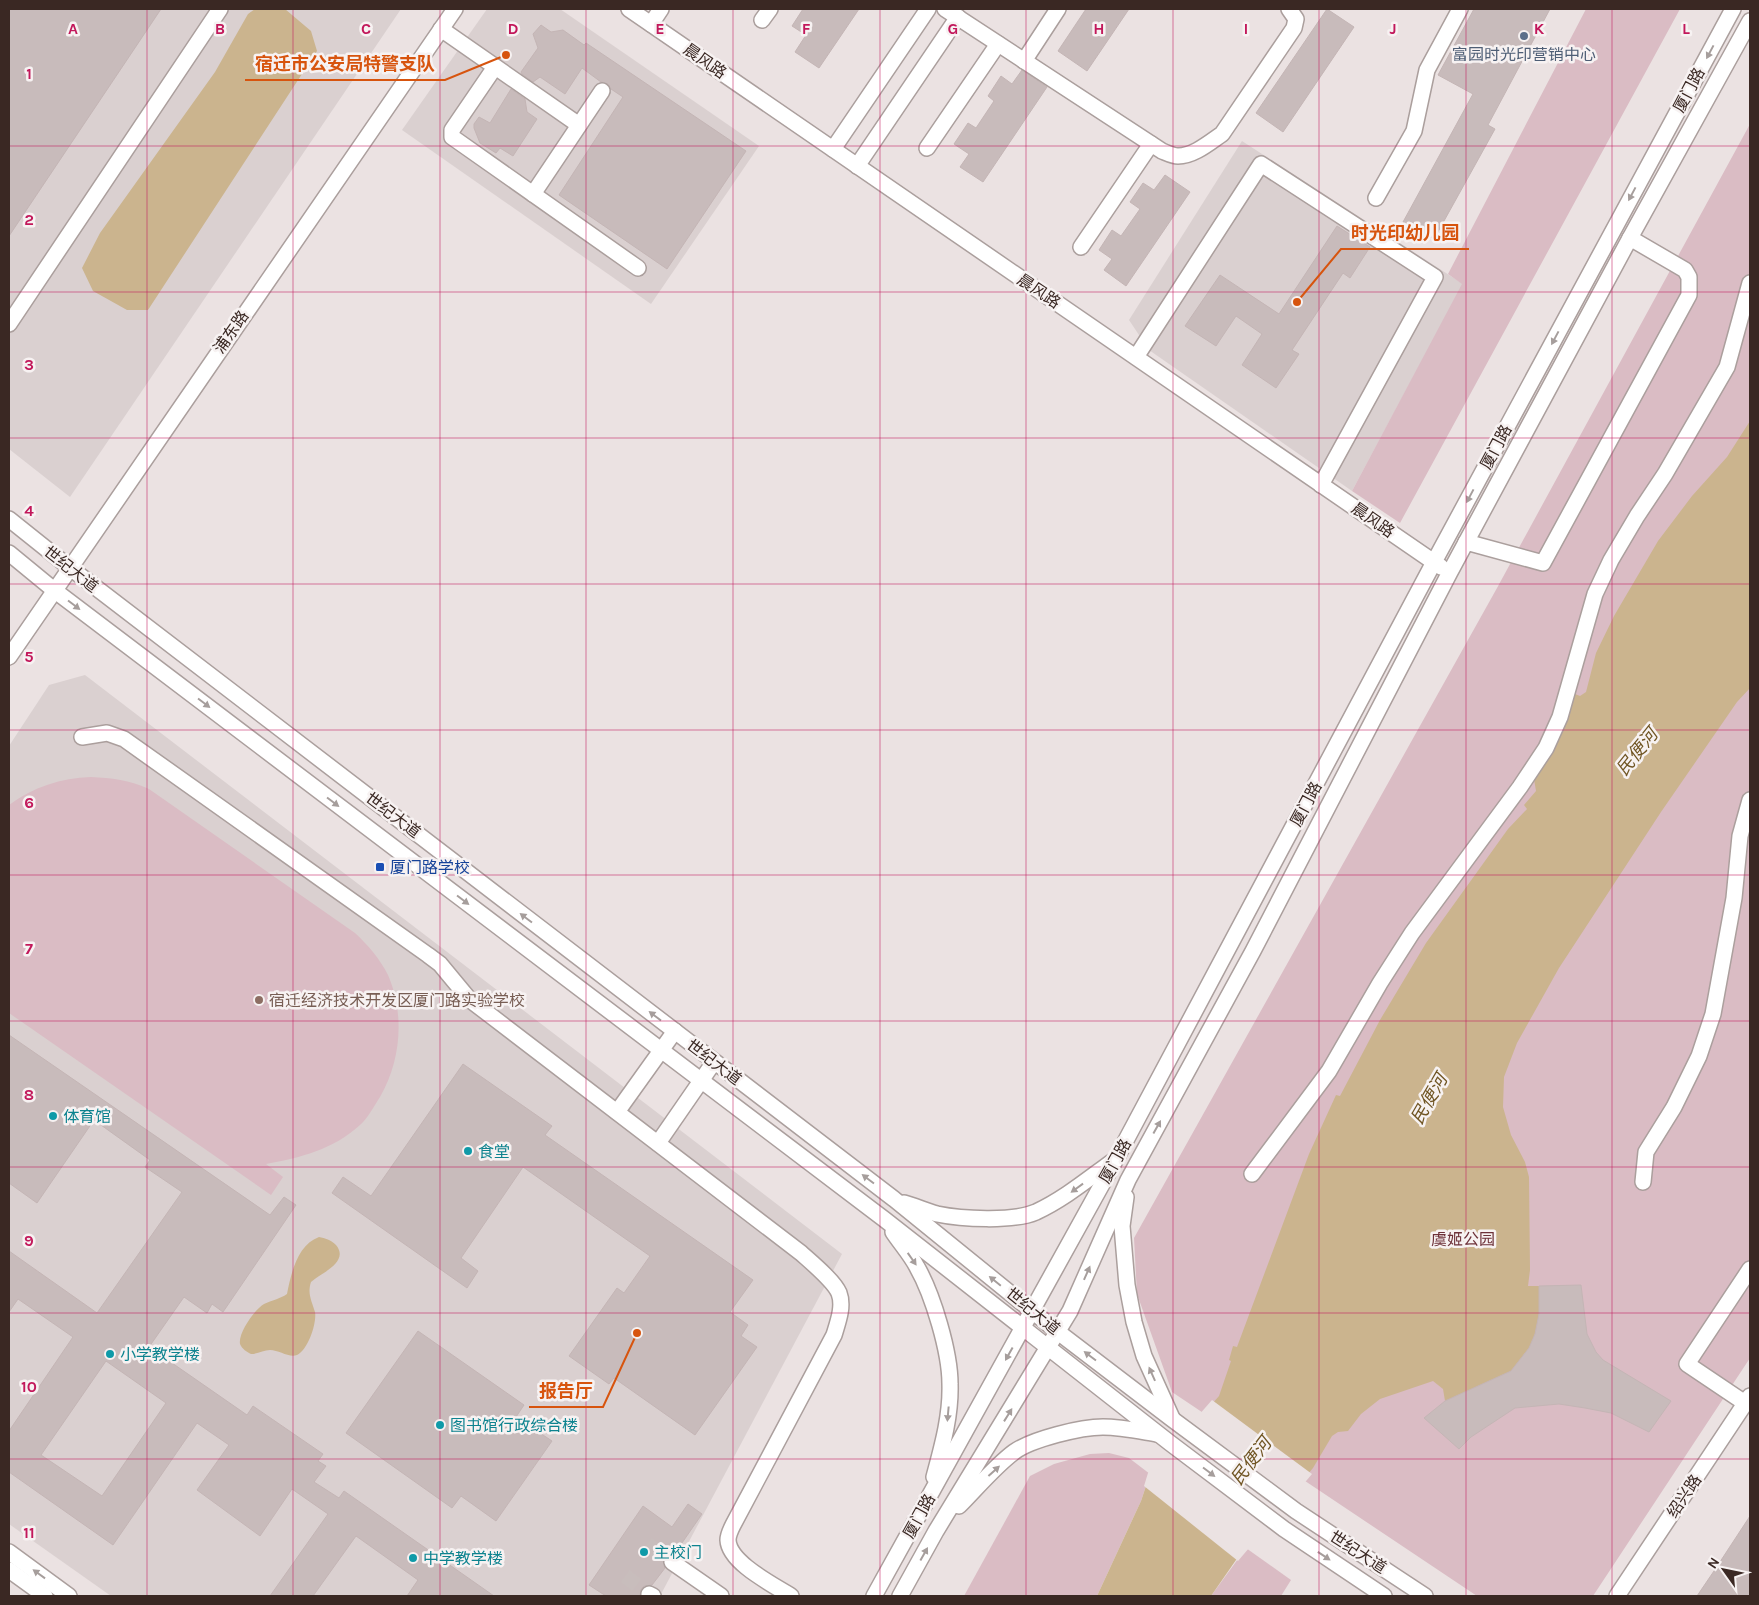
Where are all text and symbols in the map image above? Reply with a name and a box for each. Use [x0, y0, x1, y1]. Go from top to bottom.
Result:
text: A [68, 19, 78, 38]
text: B [215, 19, 225, 38]
text: C [361, 19, 371, 38]
text: D [508, 19, 519, 38]
text: E [655, 19, 665, 38]
text: F [802, 19, 811, 38]
text: G [948, 19, 958, 38]
text: H [1093, 19, 1105, 38]
text: I [1244, 19, 1248, 38]
text: J [1389, 19, 1397, 38]
text: K [1534, 19, 1545, 38]
text: L [1682, 19, 1690, 38]
marker: 富园时光印营销中心 [1518, 30, 1530, 42]
street label: 晨风路 [680, 39, 730, 83]
place label: 富园时光印营销中心 [1452, 45, 1596, 64]
one-way arrow [1705, 45, 1714, 58]
callout: 宿迁市公安局特警支队 [245, 47, 445, 80]
text: 宿迁市公安局特警支队 [255, 53, 435, 75]
text: 1 [26, 64, 32, 83]
street label: 厦门路 [1669, 64, 1709, 116]
one-way arrow [1628, 187, 1636, 202]
text: 2 [24, 210, 34, 229]
callout: 时光印幼儿园 [1341, 216, 1469, 249]
text: 时光印幼儿园 [1351, 222, 1459, 244]
street label: 晨风路 [1014, 270, 1064, 312]
street label: 浦东路 [209, 307, 253, 357]
one-way arrow [1551, 330, 1559, 345]
text: 3 [24, 355, 34, 374]
street label: 厦门路 [1476, 421, 1516, 473]
one-way arrow [1466, 489, 1474, 503]
street label: 晨风路 [1348, 498, 1398, 542]
text: 4 [24, 501, 34, 520]
street label: 世纪大道 [40, 542, 102, 596]
one-way arrow [67, 600, 81, 610]
text: 5 [24, 647, 34, 666]
one-way arrow [197, 698, 210, 709]
water label: 民便河 [1611, 722, 1664, 780]
street label: 厦门路 [1286, 778, 1326, 830]
street label: 世纪大道 [362, 788, 424, 842]
text: 6 [24, 793, 34, 812]
one-way arrow [326, 796, 339, 807]
place label: 厦门路学校 [390, 858, 470, 877]
marker: 厦门路学校 [374, 861, 386, 873]
one-way arrow [456, 894, 469, 905]
one-way arrow [520, 912, 533, 923]
text: 7 [25, 939, 33, 958]
place label: 宿迁经济技术开发区厦门路实验学校 [269, 991, 525, 1010]
marker: 宿迁经济技术开发区厦门路实验学校 [253, 994, 265, 1006]
one-way arrow [649, 1011, 662, 1022]
street label: 世纪大道 [683, 1035, 745, 1089]
water label: 民便河 [1406, 1068, 1454, 1128]
text: 8 [24, 1085, 34, 1104]
place label: 体育馆 [63, 1107, 111, 1126]
marker: 体育馆 [47, 1110, 59, 1122]
one-way arrow [1153, 1119, 1161, 1134]
street label: 厦门路 [1095, 1135, 1135, 1187]
place label: 食堂 [478, 1142, 510, 1161]
marker: 食堂 [462, 1145, 474, 1157]
one-way arrow [862, 1174, 875, 1185]
one-way arrow [1071, 1182, 1084, 1193]
park label: 虞姬公园 [1431, 1230, 1495, 1249]
text: 9 [24, 1231, 34, 1250]
one-way arrow [907, 1252, 917, 1266]
one-way arrow [1083, 1266, 1091, 1280]
one-way arrow [988, 1275, 1001, 1286]
street label: 世纪大道 [1002, 1283, 1064, 1339]
place label: 小学教学楼 [120, 1345, 200, 1364]
one-way arrow [1005, 1347, 1013, 1361]
marker: 小学教学楼 [104, 1348, 116, 1360]
one-way arrow [1084, 1350, 1097, 1361]
one-way arrow [1148, 1367, 1156, 1381]
callout: 报告厅 [529, 1374, 603, 1407]
text: 10 [21, 1377, 37, 1396]
text: 报告厅 [539, 1380, 593, 1402]
one-way arrow [943, 1406, 951, 1422]
one-way arrow [1003, 1408, 1013, 1421]
place label: 图书馆行政综合楼 [450, 1416, 578, 1435]
marker: 图书馆行政综合楼 [434, 1419, 446, 1431]
water label: 民便河 [1226, 1430, 1278, 1489]
one-way arrow [987, 1465, 999, 1477]
one-way arrow [1202, 1467, 1215, 1478]
street label: 绍兴路 [1663, 1471, 1705, 1521]
street label: 厦门路 [899, 1490, 939, 1542]
text: 11 [23, 1523, 35, 1542]
street label: 世纪大道 [1326, 1527, 1390, 1577]
place label: 主校门 [654, 1543, 702, 1562]
north arrow [1699, 1545, 1749, 1595]
marker: 主校门 [638, 1546, 650, 1558]
one-way arrow [919, 1547, 928, 1560]
place label: 中学教学楼 [423, 1549, 503, 1568]
one-way arrow [1317, 1551, 1331, 1561]
marker: 中学教学楼 [407, 1552, 419, 1564]
text: N [1704, 1554, 1723, 1572]
one-way arrow [32, 1569, 46, 1579]

